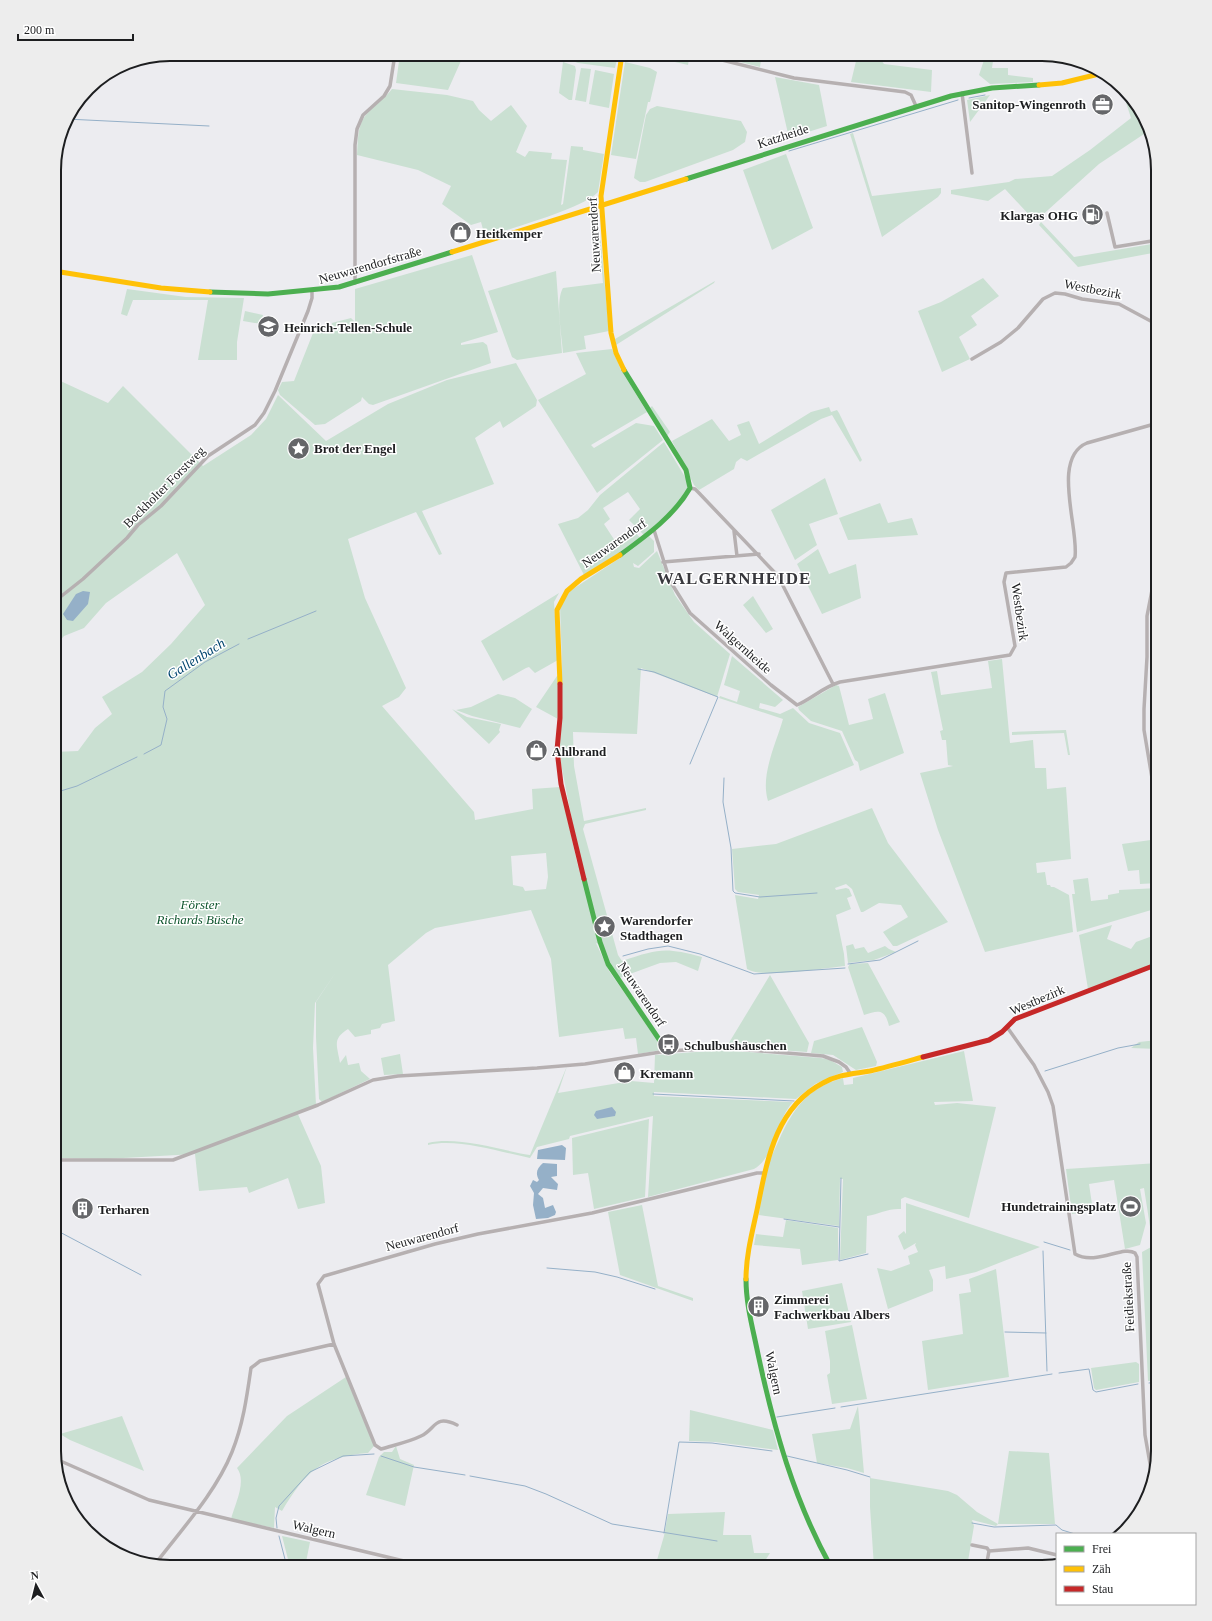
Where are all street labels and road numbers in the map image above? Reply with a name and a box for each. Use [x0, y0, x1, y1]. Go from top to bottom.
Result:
street label: Katzheide [756, 121, 811, 151]
street label: Neuwarendorf [585, 196, 603, 273]
street label: Neuwarendorfstraße [317, 243, 423, 287]
street label: Westbezirk [1063, 276, 1123, 302]
street label: Bockholter Forstweg [120, 443, 208, 531]
street label: Neuwarendorf [579, 515, 650, 571]
street label: Westbezirk [1009, 582, 1032, 642]
street label: Walgernheide [711, 617, 775, 677]
street label: Neuwarendorf [615, 959, 670, 1030]
street label: Westbezirk [1007, 982, 1067, 1018]
street label: Neuwarendorf [384, 1220, 461, 1254]
street label: Feidiekstraße [1119, 1261, 1137, 1332]
street label: Walgern [762, 1350, 786, 1396]
street label: Walgern [291, 1517, 337, 1541]

